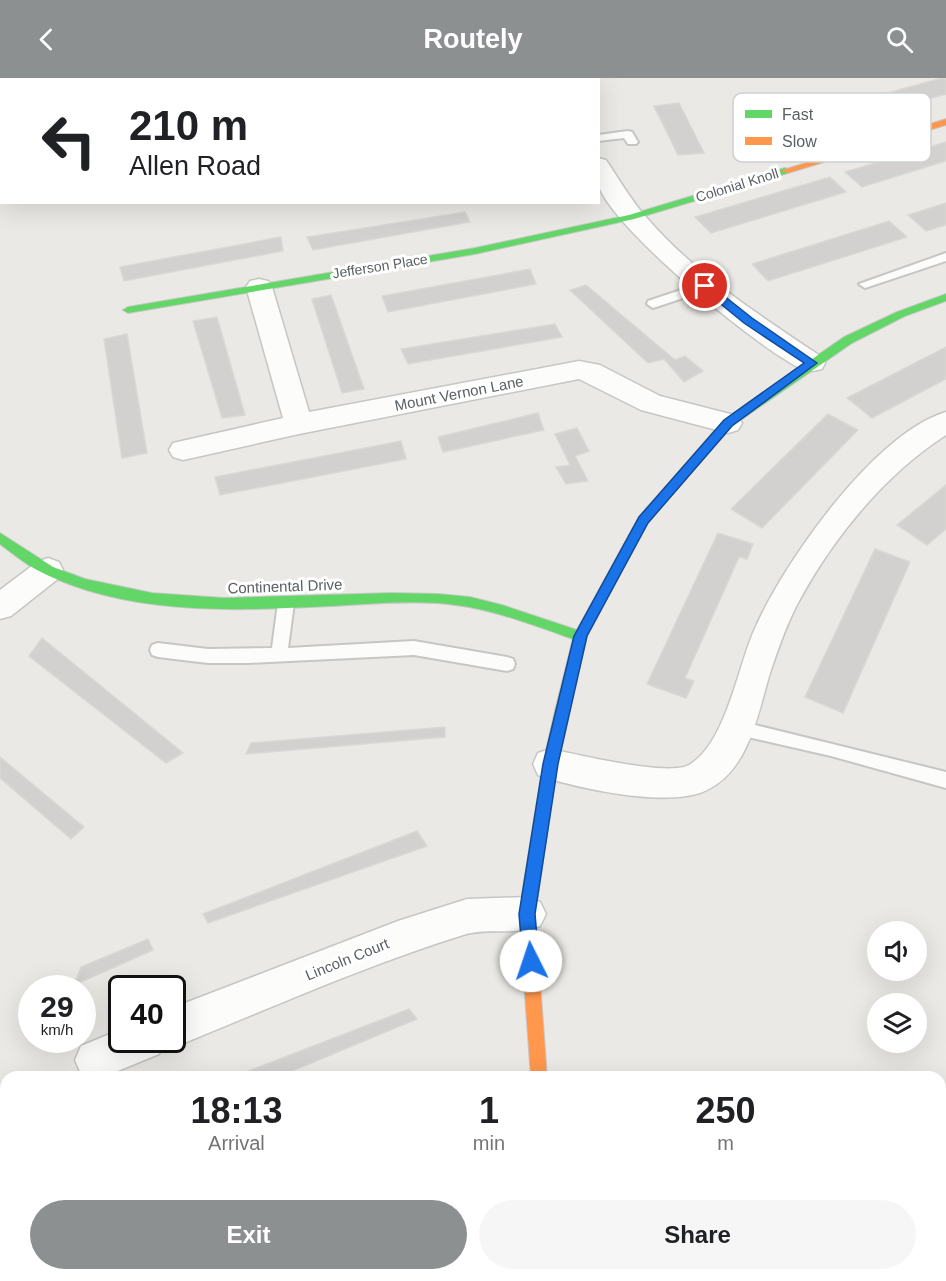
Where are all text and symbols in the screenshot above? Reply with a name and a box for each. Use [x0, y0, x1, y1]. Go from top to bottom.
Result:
icon: back [30, 23, 63, 56]
icon: search [883, 23, 916, 56]
text: Routely [423, 24, 523, 54]
legend [733, 93, 931, 162]
icon: left [30, 102, 108, 180]
text: 210 m [129, 102, 248, 149]
text: Fast [782, 106, 814, 123]
text: Slow [782, 133, 817, 150]
text: Allen Road [129, 151, 261, 181]
street label: Colonial Knoll [694, 165, 780, 205]
street label: Jefferson Place [331, 251, 429, 281]
pin [679, 260, 730, 311]
icon: arrive [688, 269, 721, 302]
street label: Mount Vernon Lane [393, 372, 525, 414]
street label: Continental Drive [227, 575, 343, 597]
map controls [867, 921, 927, 1053]
button: sound [867, 921, 927, 981]
position arrow [499, 929, 563, 993]
street label: Lincoln Court [303, 934, 392, 983]
speed limit sign: 40 [108, 975, 186, 1053]
text: 29 [40, 990, 74, 1023]
button: layers [867, 993, 927, 1053]
text: km/h [41, 1021, 73, 1038]
text: 18:13 [190, 1090, 282, 1131]
text: 1 [479, 1090, 499, 1131]
text: 250 [695, 1090, 756, 1131]
text: Arrival [208, 1132, 265, 1154]
text: min [473, 1132, 505, 1154]
text: m [717, 1132, 734, 1154]
button: Exit [30, 1200, 467, 1269]
button: Share [479, 1200, 916, 1269]

